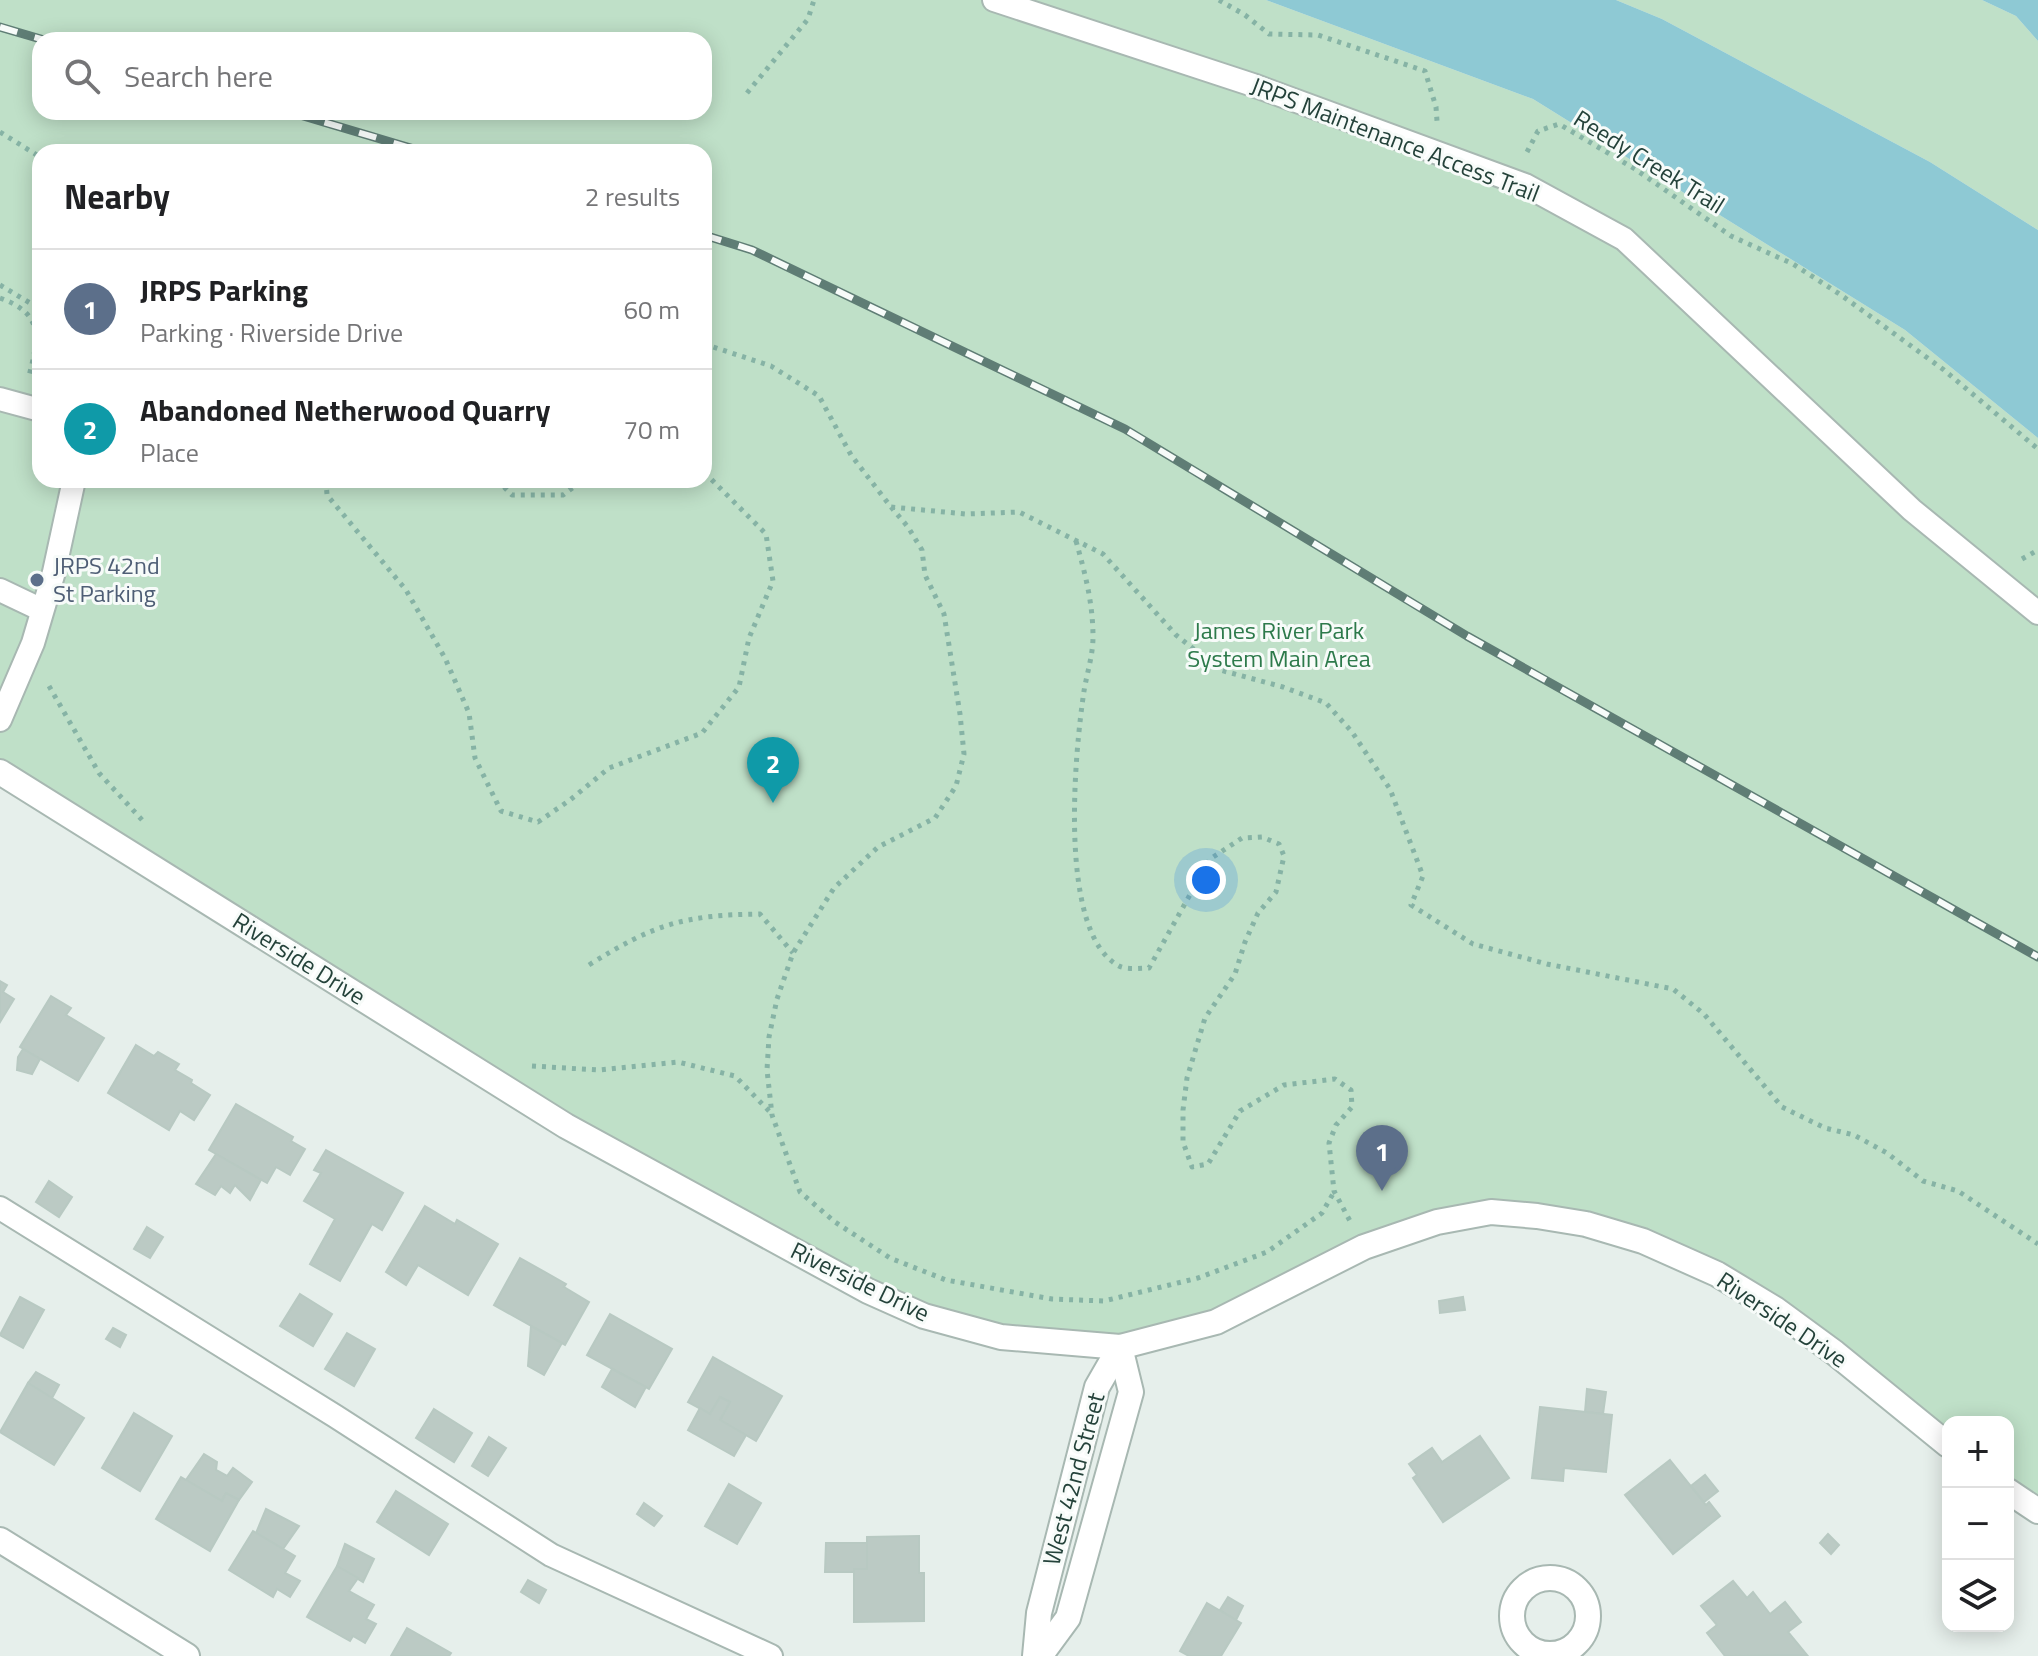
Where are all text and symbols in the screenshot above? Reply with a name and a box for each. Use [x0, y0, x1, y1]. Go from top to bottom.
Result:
search box [32, 32, 712, 120]
text: Search here [124, 53, 273, 99]
icon: search [60, 54, 104, 98]
street label: JRPS Maintenance Access Trail [1246, 67, 1545, 211]
street label: Reedy Creek Trail [1567, 100, 1732, 222]
text: Nearby [64, 170, 170, 222]
text: 2 results [585, 177, 680, 216]
text: JRPS Parking [140, 267, 308, 313]
text: 1 [83, 290, 97, 329]
text: 60 m [623, 290, 680, 329]
text: Parking · Riverside Drive [140, 313, 403, 352]
text: Abandoned Netherwood Quarry [140, 387, 551, 433]
text: 2 [83, 410, 97, 449]
text: 70 m [623, 410, 680, 449]
text: Place [140, 433, 199, 472]
place label: JRPS 42nd St Parking [53, 547, 160, 611]
marker: JRPS 42nd St Parking [28, 571, 46, 589]
park label: James River Park System Main Area [1187, 612, 1371, 676]
pin: 2 [747, 737, 799, 803]
your location [1186, 860, 1226, 900]
street label: Riverside Drive [226, 903, 373, 1013]
pin: 1 [1356, 1125, 1408, 1191]
street label: Riverside Drive [785, 1232, 936, 1330]
street label: Riverside Drive [1710, 1262, 1855, 1376]
street label: West 42nd Street [1033, 1388, 1114, 1569]
map controls [1942, 1416, 2014, 1632]
button: + [1942, 1416, 2014, 1488]
button: − [1942, 1488, 2014, 1560]
button: layers [1942, 1560, 2014, 1632]

